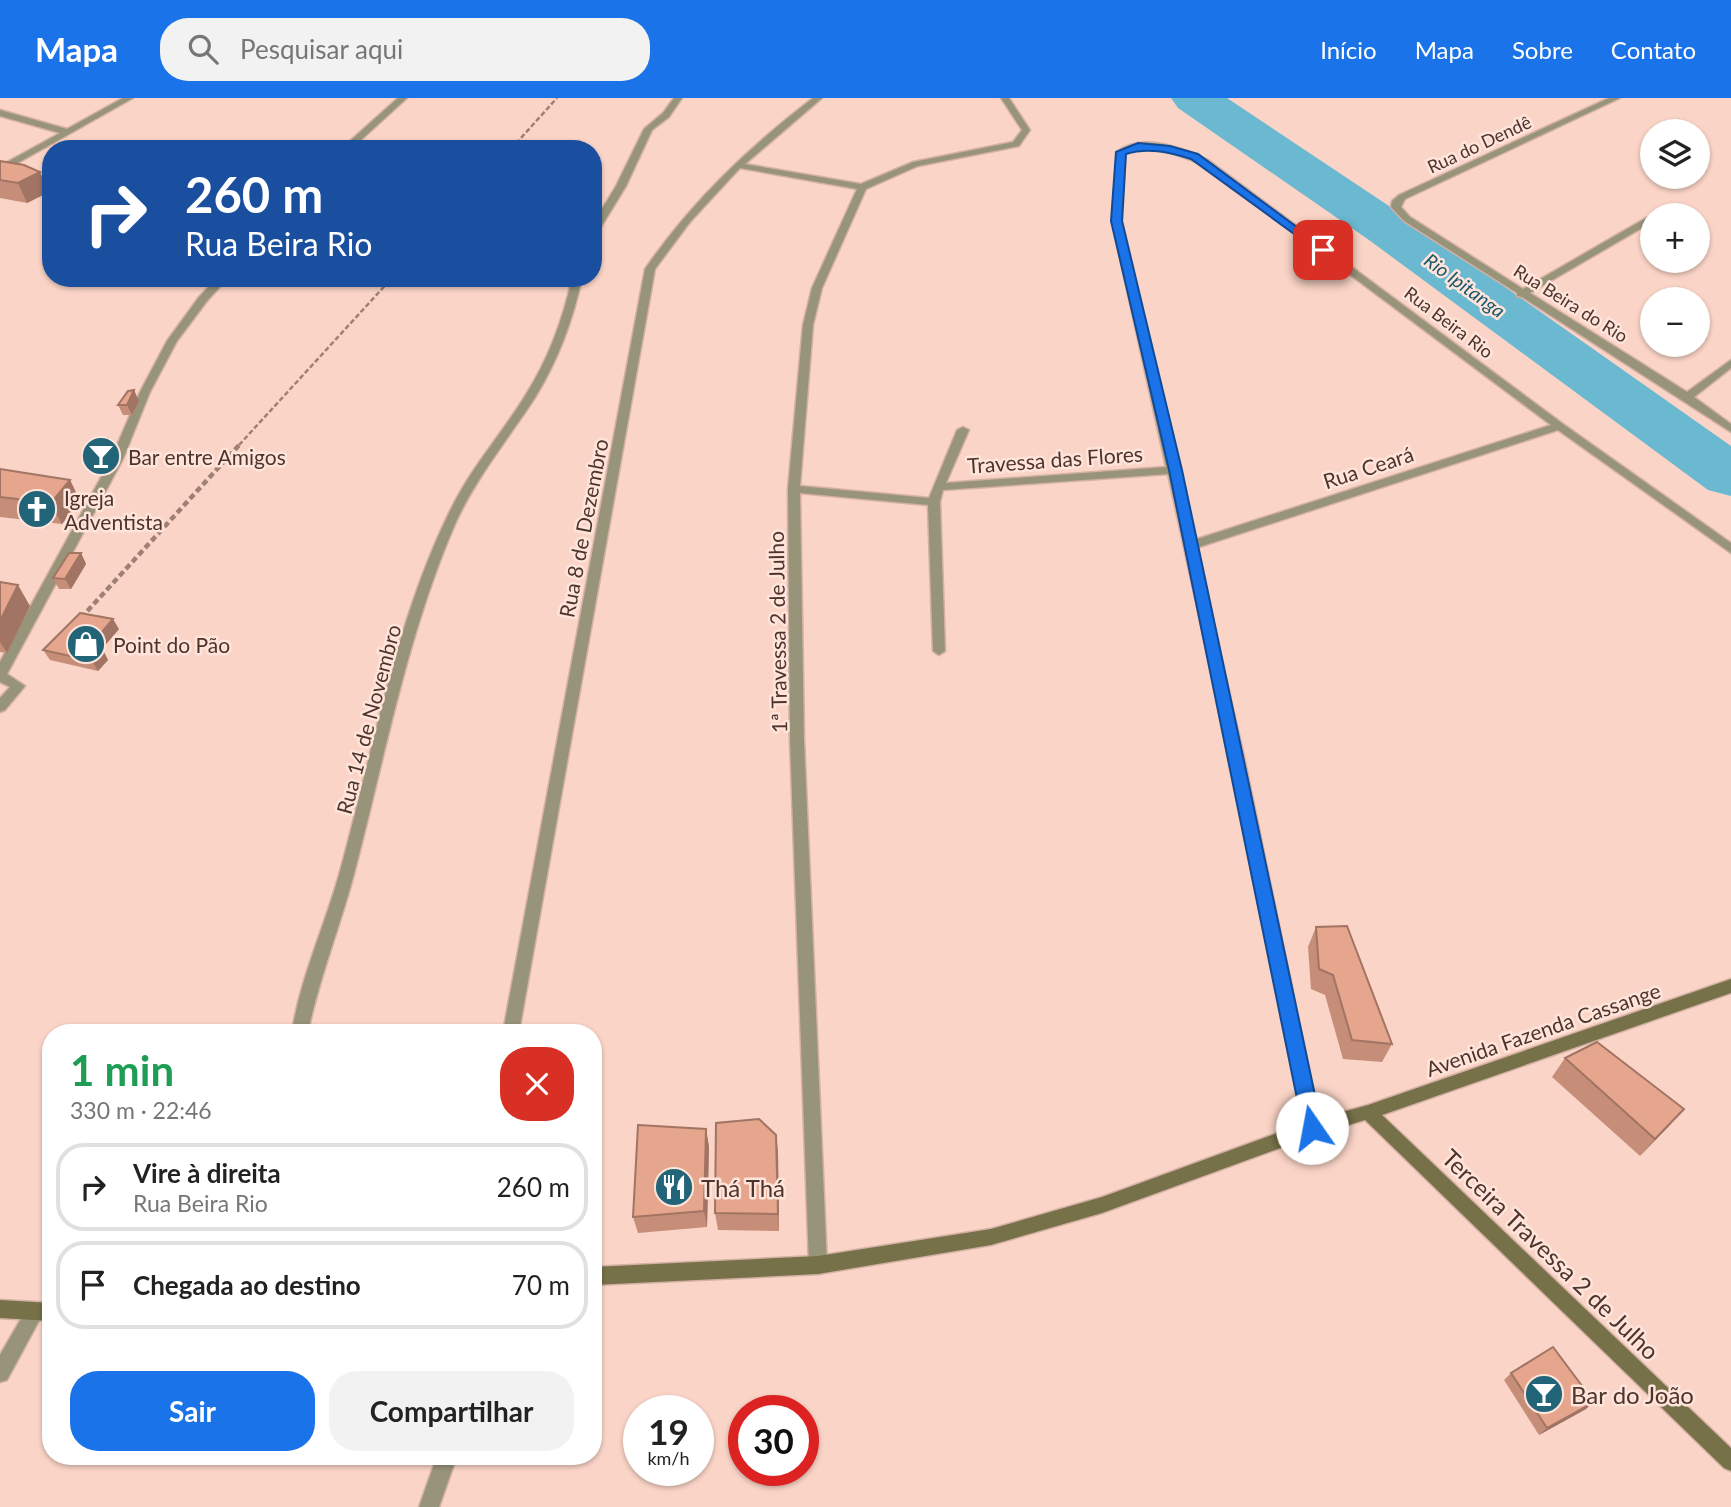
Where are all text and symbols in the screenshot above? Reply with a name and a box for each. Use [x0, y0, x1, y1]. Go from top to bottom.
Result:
search box [160, 18, 650, 81]
text: Mapa [35, 29, 118, 69]
icon: search [184, 30, 222, 68]
text: Pesquisar aqui [240, 33, 403, 65]
text: Início [1320, 35, 1377, 64]
text: Mapa [1415, 35, 1474, 64]
text: Sobre [1512, 35, 1573, 64]
text: Contato [1611, 35, 1696, 64]
street label: Rua do Dendê [1424, 110, 1534, 178]
map controls [1640, 119, 1710, 357]
button: layers [1640, 119, 1710, 189]
text: 260 m [185, 165, 323, 223]
icon: right [70, 168, 161, 259]
button: + [1640, 203, 1710, 273]
pin [1293, 220, 1353, 280]
text: Rua Beira Rio [185, 224, 373, 263]
icon: arrive [1304, 231, 1342, 269]
water label: Rio Ipitanga [1420, 248, 1510, 322]
street label: Rua Beira do Rio [1510, 259, 1632, 347]
street label: Rua Beira Rio [1400, 281, 1498, 363]
button: − [1640, 287, 1710, 357]
bar icon: Bar entre Amigos [80, 435, 122, 477]
street label: Rua 8 de Dezembro [553, 436, 613, 619]
street label: Travessa das Flores [966, 440, 1144, 478]
street label: Rua Ceará [1320, 441, 1416, 493]
place label: Bar entre Amigos [128, 444, 286, 469]
place label: Igreja Adventista [64, 485, 163, 534]
church icon: Igreja Adventista [16, 488, 58, 530]
street label: 1ª Travessa 2 de Julho [763, 531, 791, 733]
street label: Rua 14 de Novembro [331, 621, 405, 817]
shop icon: Point do Pão [65, 623, 107, 665]
place label: Point do Pão [113, 632, 230, 657]
street label: Avenida Fazenda Cassange [1422, 977, 1664, 1081]
text: 1 min [70, 1045, 174, 1095]
button: close [500, 1047, 574, 1121]
position arrow [1275, 1091, 1349, 1165]
text: 330 m · 22:46 [70, 1096, 212, 1124]
street label: Terceira Travessa 2 de Julho [1436, 1143, 1666, 1365]
text: Vire à direita [133, 1157, 281, 1189]
restaurant icon: Thá Thá [653, 1166, 695, 1208]
icon: right [74, 1168, 112, 1206]
text: 260 m [497, 1171, 570, 1203]
place label: Thá Thá [701, 1173, 785, 1202]
text: Rua Beira Rio [133, 1189, 268, 1217]
icon: arrive [74, 1266, 112, 1304]
text: Chegada ao destino [133, 1269, 361, 1301]
text: 70 m [512, 1269, 570, 1301]
button: Sair [70, 1371, 315, 1451]
button: Compartilhar [329, 1371, 574, 1451]
bar icon: Bar do João [1523, 1373, 1565, 1415]
place label: Bar do João [1571, 1380, 1694, 1409]
speed limit sign: 30 [728, 1395, 819, 1486]
text: 19 [648, 1410, 689, 1452]
text: km/h [647, 1447, 690, 1469]

